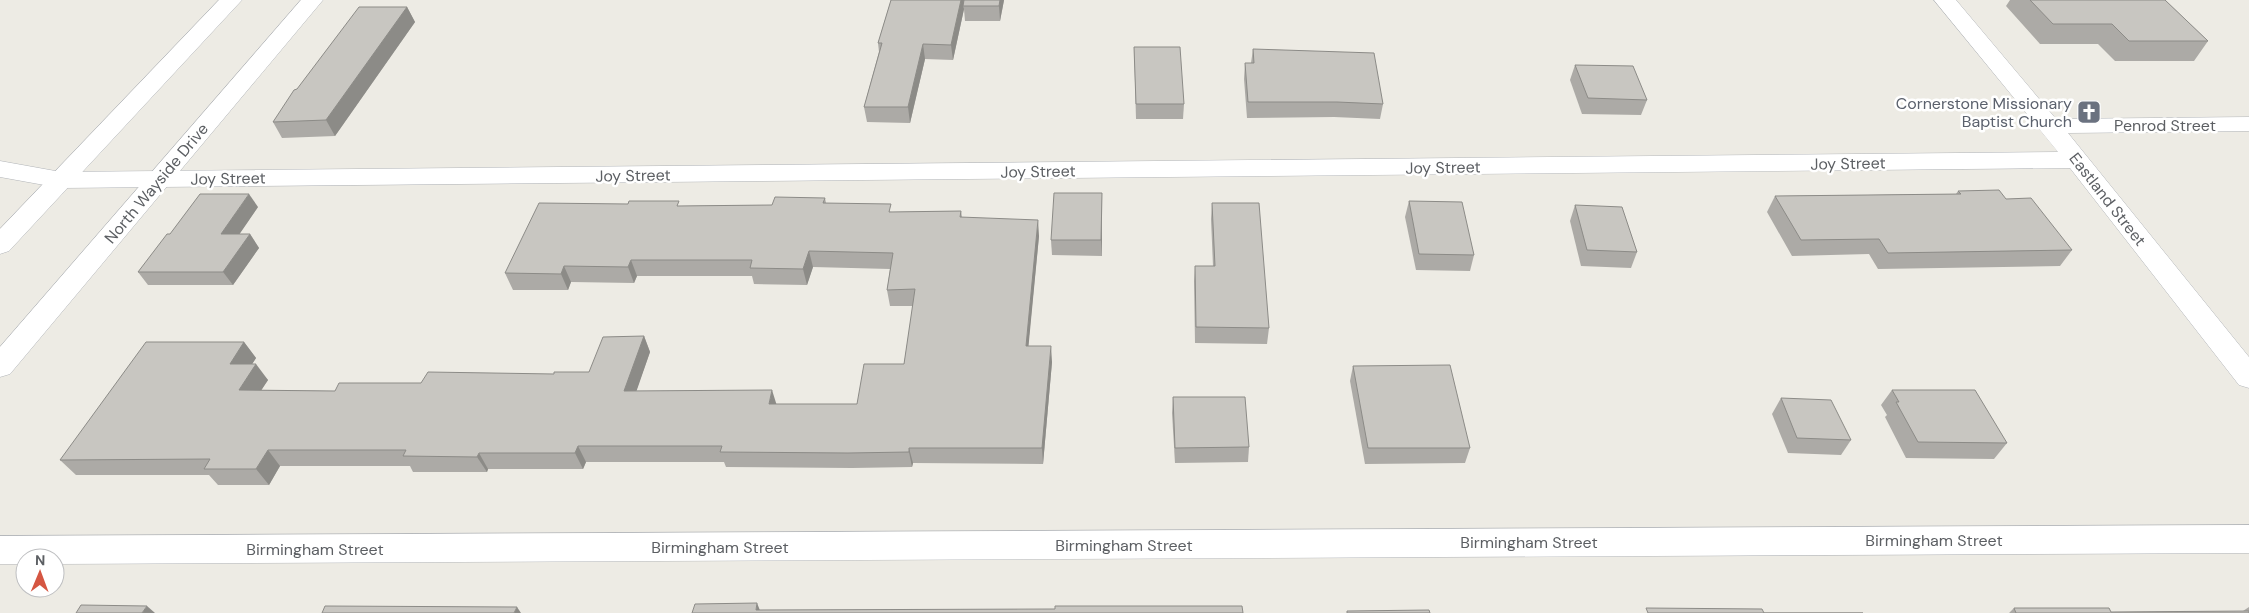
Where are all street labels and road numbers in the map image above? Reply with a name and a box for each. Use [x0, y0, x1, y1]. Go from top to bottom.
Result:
street label: Penrod Street [2114, 115, 2216, 136]
street label: North Wayside Drive [100, 119, 213, 248]
street label: Eastland Street [2065, 148, 2151, 250]
street label: Joy Street [1810, 152, 1886, 175]
street label: Joy Street [1405, 156, 1481, 179]
street label: Joy Street [1000, 160, 1076, 183]
street label: Joy Street [595, 164, 671, 187]
street label: Joy Street [190, 167, 266, 190]
street label: Birmingham Street [1865, 530, 2003, 551]
street label: Birmingham Street [1460, 532, 1598, 553]
street label: Birmingham Street [1055, 535, 1193, 556]
street label: Birmingham Street [651, 537, 789, 558]
street label: Birmingham Street [246, 539, 384, 560]

